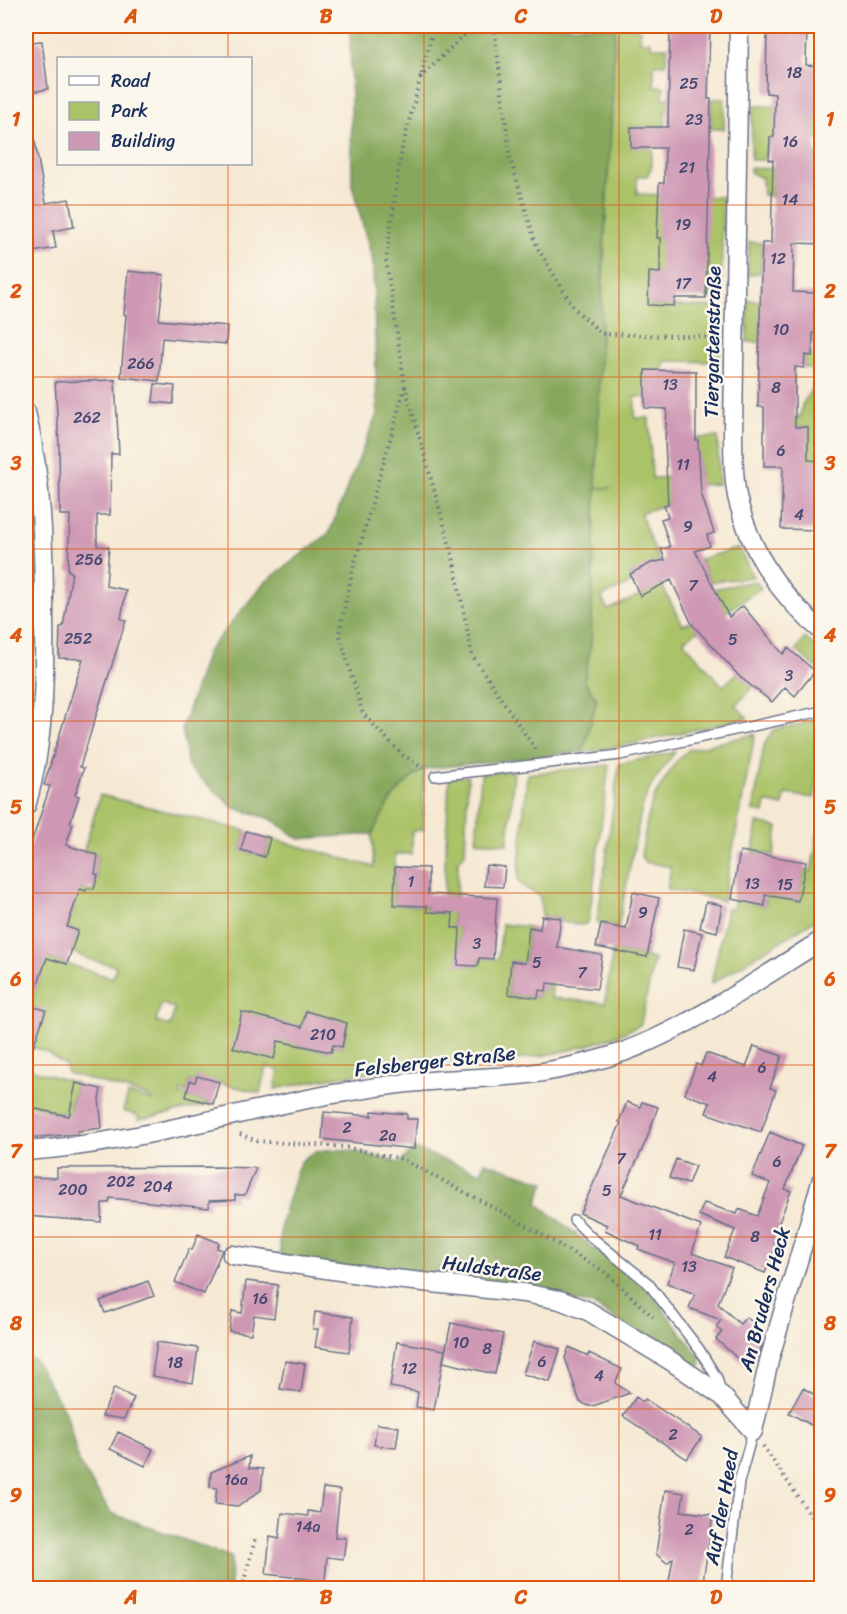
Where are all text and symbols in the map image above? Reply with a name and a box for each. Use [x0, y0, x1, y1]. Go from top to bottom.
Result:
text: A [123, 0, 138, 34]
text: B [320, 0, 333, 34]
text: C [514, 0, 528, 34]
text: D [710, 0, 723, 34]
legend [57, 57, 252, 165]
house number: 18 [786, 58, 803, 87]
text: Road [111, 65, 151, 97]
house number: 25 [679, 69, 699, 98]
text: Park [111, 95, 148, 127]
text: 1 [12, 102, 21, 137]
text: 1 [826, 102, 835, 137]
house number: 23 [685, 105, 703, 134]
text: Building [111, 125, 175, 157]
house number: 16 [782, 127, 798, 156]
house number: 21 [679, 153, 695, 182]
house number: 14 [782, 185, 798, 214]
house number: 19 [675, 210, 692, 239]
house number: 12 [770, 244, 786, 273]
street label: Tiergartenstraße [694, 265, 731, 418]
house number: 17 [675, 269, 692, 298]
text: 2 [9, 274, 22, 309]
text: 2 [823, 274, 836, 309]
house number: 10 [773, 315, 789, 344]
house number: 266 [127, 349, 155, 378]
house number: 13 [662, 370, 678, 399]
house number: 8 [771, 373, 781, 402]
house number: 262 [73, 403, 101, 432]
house number: 6 [776, 436, 786, 465]
text: 3 [10, 446, 22, 481]
text: 3 [824, 446, 836, 481]
house number: 11 [676, 450, 690, 479]
house number: 4 [794, 500, 804, 529]
house number: 9 [683, 512, 693, 541]
house number: 256 [75, 545, 103, 574]
house number: 7 [688, 571, 698, 600]
text: 4 [9, 618, 23, 653]
text: 4 [823, 618, 837, 653]
house number: 252 [64, 624, 92, 653]
house number: 5 [728, 625, 738, 654]
house number: 3 [785, 661, 794, 690]
text: 5 [10, 790, 22, 825]
text: 5 [824, 790, 836, 825]
house number: 1 [408, 867, 415, 896]
house number: 13 [744, 869, 760, 898]
house number: 15 [777, 870, 794, 899]
house number: 9 [638, 898, 648, 927]
house number: 3 [473, 929, 482, 958]
house number: 5 [532, 948, 542, 977]
house number: 7 [577, 958, 587, 987]
text: 6 [9, 962, 22, 997]
text: 6 [823, 962, 836, 997]
house number: 210 [310, 1020, 336, 1049]
street label: Felsberger Straße [353, 1036, 517, 1087]
house number: 6 [757, 1053, 767, 1082]
house number: 4 [707, 1062, 717, 1091]
house number: 2 [342, 1113, 352, 1142]
house number: 2a [379, 1121, 397, 1150]
text: 7 [10, 1134, 23, 1169]
text: 7 [824, 1134, 837, 1169]
house number: 7 [616, 1144, 626, 1173]
house number: 6 [772, 1147, 782, 1176]
house number: 202 [107, 1167, 135, 1196]
house number: 204 [143, 1172, 173, 1201]
house number: 200 [58, 1175, 88, 1204]
house number: 5 [602, 1176, 612, 1205]
house number: 11 [648, 1220, 662, 1249]
house number: 8 [750, 1222, 760, 1251]
street label: An Bruders Heck [728, 1223, 801, 1376]
street label: Huldstraße [440, 1245, 544, 1292]
house number: 13 [681, 1252, 697, 1281]
house number: 16 [252, 1284, 268, 1313]
text: 8 [9, 1306, 23, 1341]
text: 8 [823, 1306, 837, 1341]
house number: 10 [453, 1328, 469, 1357]
house number: 8 [482, 1334, 492, 1363]
house number: 6 [537, 1347, 547, 1376]
house number: 18 [167, 1348, 184, 1377]
house number: 12 [401, 1354, 417, 1383]
house number: 4 [594, 1361, 604, 1390]
house number: 2 [668, 1420, 678, 1449]
street label: Auf der Heed [694, 1445, 749, 1569]
house number: 16a [224, 1465, 248, 1494]
text: 9 [10, 1478, 22, 1513]
text: 9 [824, 1478, 836, 1513]
house number: 14a [296, 1512, 320, 1541]
house number: 2 [684, 1515, 694, 1544]
text: A [123, 1580, 138, 1614]
text: B [320, 1580, 333, 1614]
text: C [514, 1580, 528, 1614]
text: D [710, 1580, 723, 1614]

